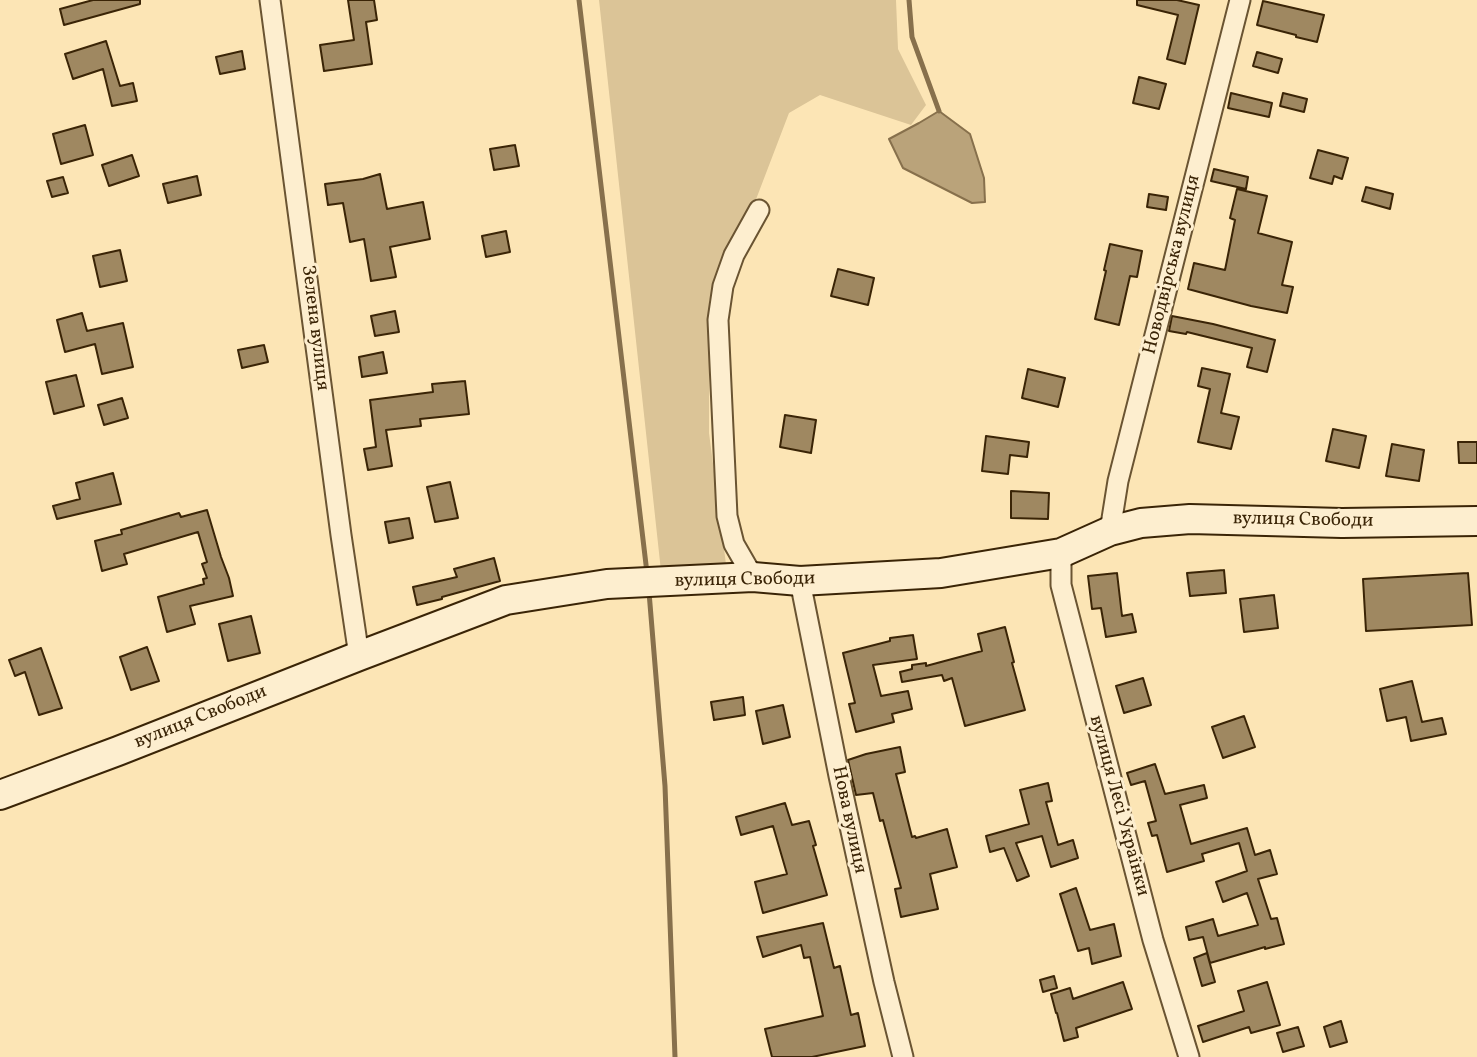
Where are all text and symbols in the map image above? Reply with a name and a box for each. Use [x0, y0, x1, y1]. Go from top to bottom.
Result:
street label: Новодвірська вулиця [1140, 173, 1206, 357]
street label: Зелена вулиця [295, 264, 333, 392]
street label: вулиця Свободи [1232, 508, 1374, 534]
street label: вулиця Свободи [674, 568, 816, 594]
street label: вулиця Свободи [132, 681, 270, 755]
street label: вулиця Лесі Українки [1083, 713, 1153, 899]
street label: Нова вулиця [825, 764, 871, 876]

